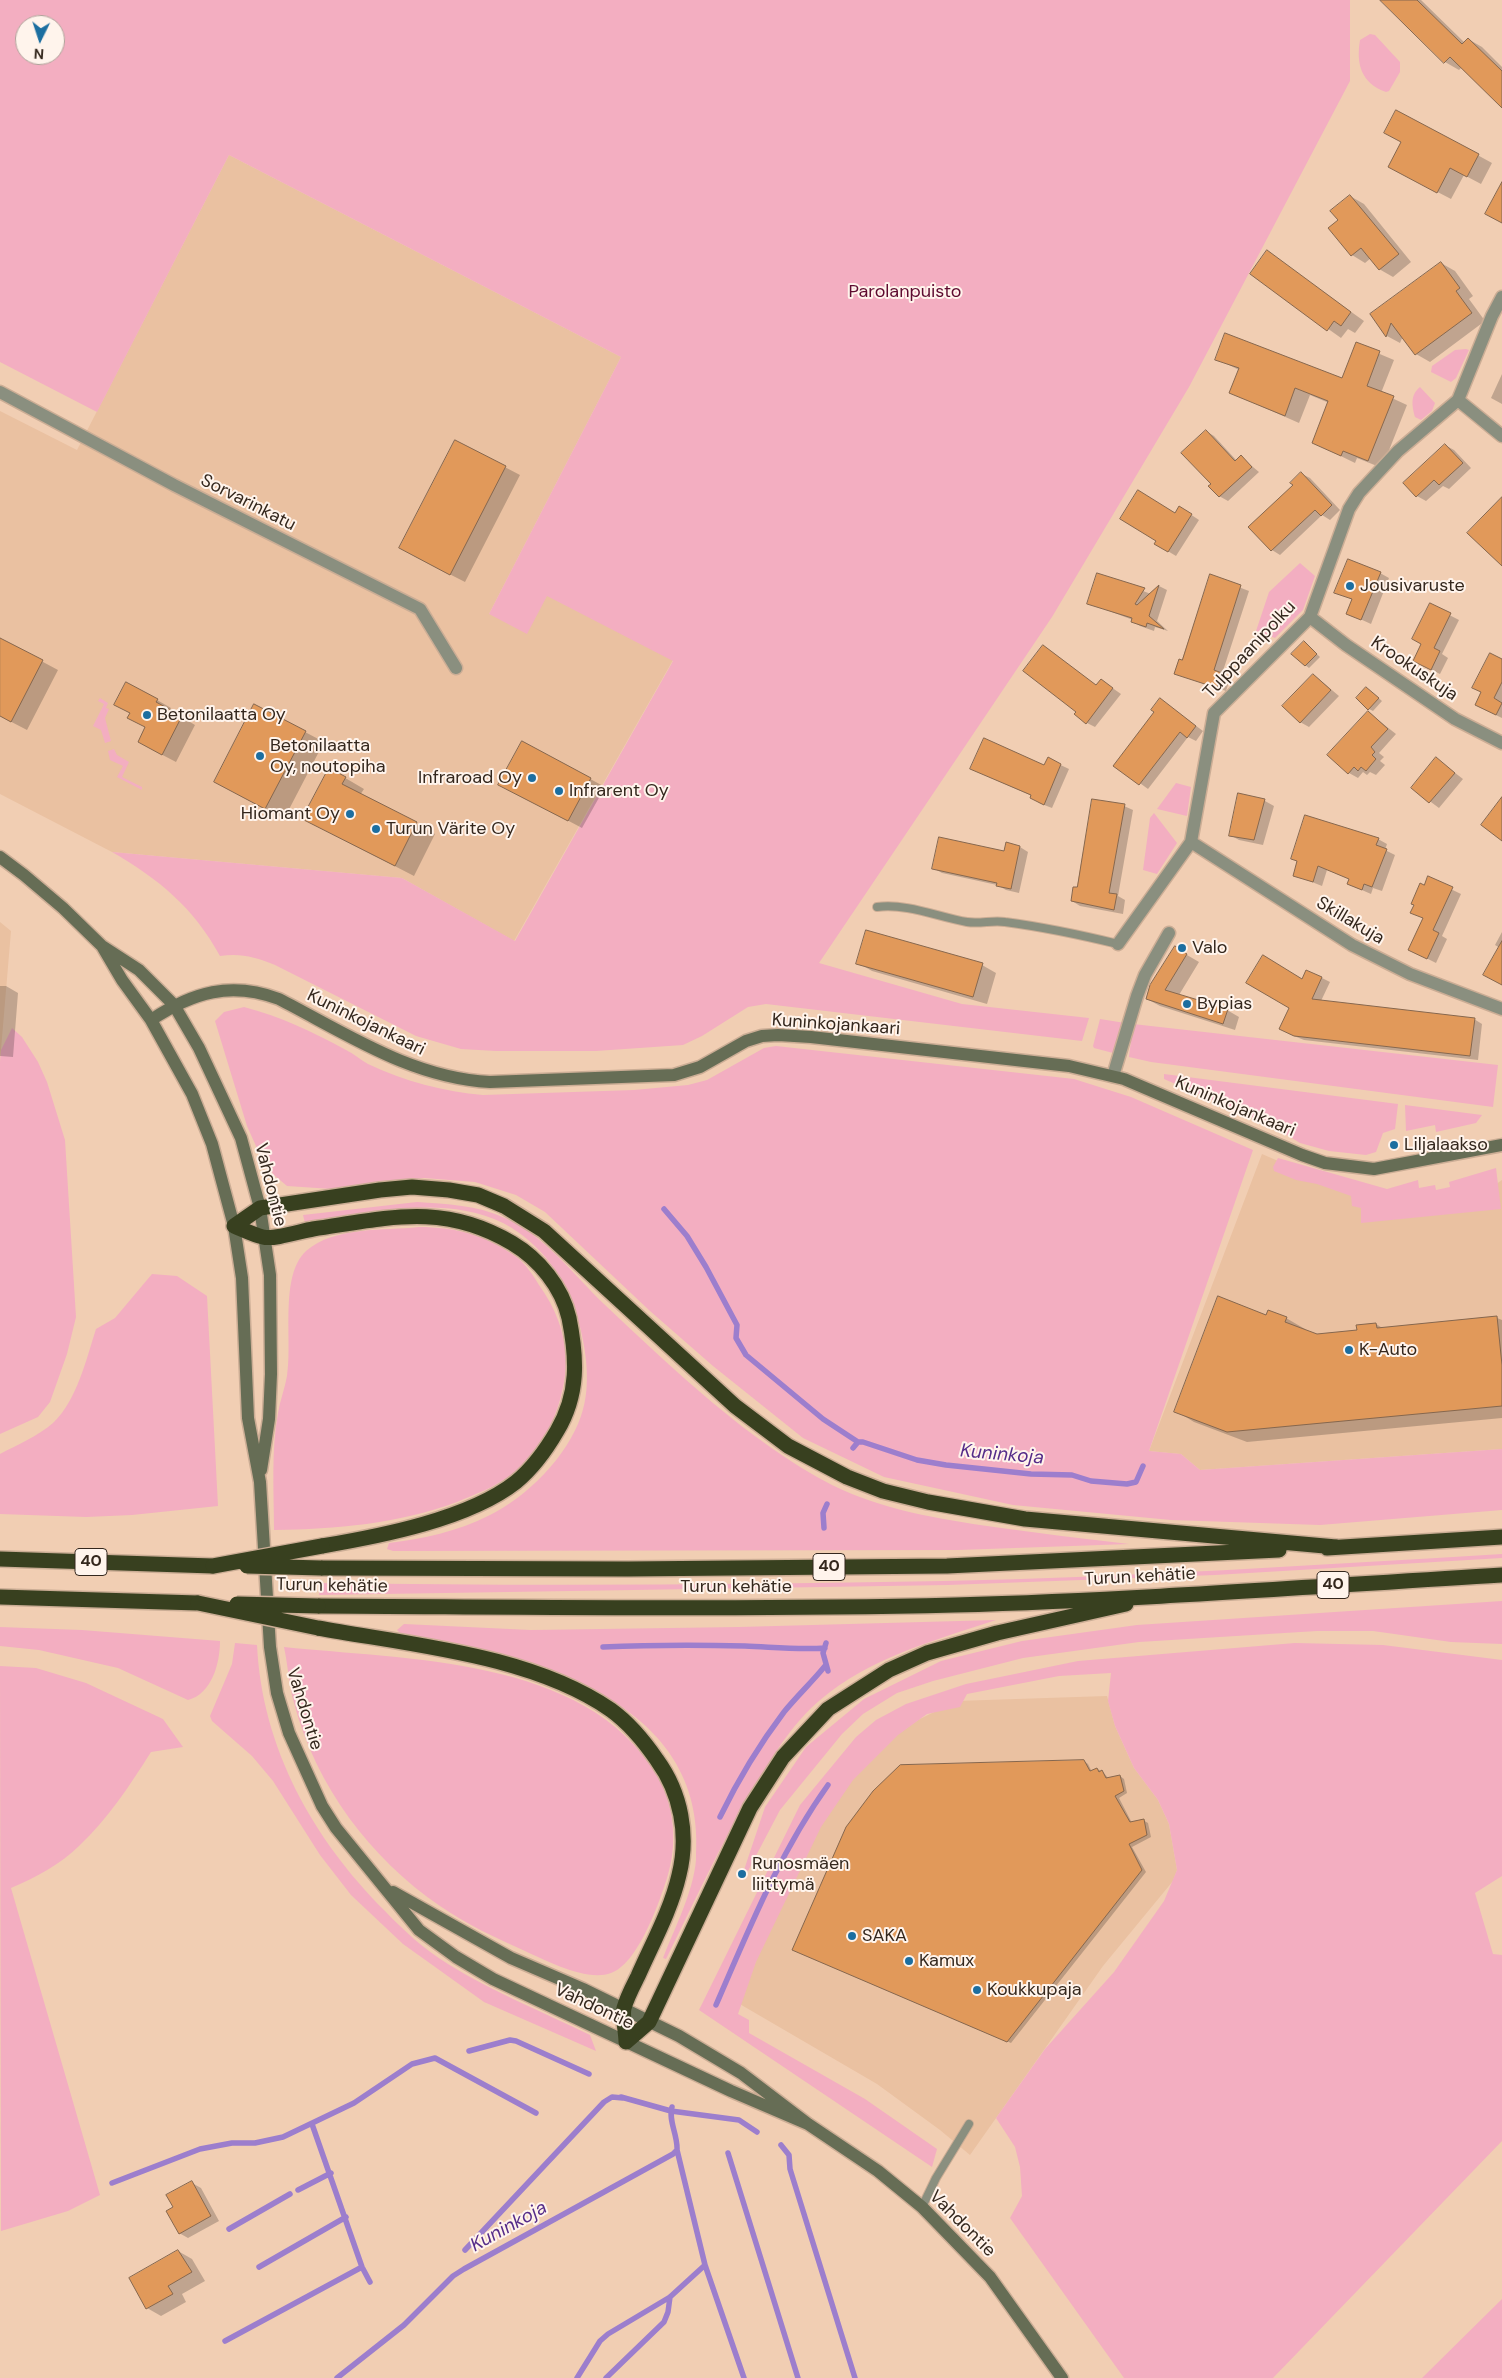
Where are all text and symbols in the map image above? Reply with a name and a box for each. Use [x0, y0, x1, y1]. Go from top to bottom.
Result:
north arrow [15, 15, 65, 65]
text: N [33, 45, 45, 63]
park label: Parolanpuisto [849, 281, 961, 303]
street label: Sorvarinkatu [197, 470, 299, 536]
place label: Jousivaruste [1360, 575, 1465, 597]
marker: Jousivaruste [1344, 580, 1356, 592]
street label: Tulppaanipolku [1199, 597, 1301, 703]
street label: Krookuskuja [1366, 632, 1462, 706]
place label: Betonilaatta Oy [157, 704, 286, 726]
marker: Betonilaatta Oy [141, 709, 153, 721]
place label: Betonilaatta Oy, noutopiha [270, 735, 385, 778]
marker: Betonilaatta Oy, noutopiha [254, 750, 266, 762]
place label: Infraroad Oy [418, 767, 522, 789]
marker: Infraroad Oy [526, 772, 538, 784]
place label: Infrarent Oy [569, 780, 669, 802]
marker: Infrarent Oy [553, 785, 565, 797]
place label: Hiomant Oy [241, 803, 340, 825]
marker: Hiomant Oy [344, 808, 356, 820]
place label: Turun Värite Oy [386, 818, 515, 840]
marker: Turun Värite Oy [370, 823, 382, 835]
street label: Skillakuja [1312, 892, 1388, 950]
place label: Valo [1192, 937, 1228, 959]
marker: Valo [1176, 942, 1188, 954]
street label: Kuninkojankaari [303, 985, 429, 1061]
place label: Bypias [1197, 993, 1252, 1015]
marker: Bypias [1181, 998, 1193, 1010]
street label: Kuninkojankaari [771, 1010, 901, 1040]
street label: Kuninkojankaari [1172, 1072, 1298, 1142]
place label: Liljalaakso [1404, 1134, 1488, 1156]
marker: Liljalaakso [1388, 1139, 1400, 1151]
street label: Vahdontie [249, 1141, 291, 1229]
place label: K-Auto [1359, 1339, 1417, 1361]
marker: K-Auto [1343, 1344, 1355, 1356]
water label: Kuninkoja [959, 1440, 1045, 1470]
road number: 40 [75, 1548, 107, 1575]
road number: 40 [813, 1554, 845, 1580]
street label: Turun kehätie [1084, 1563, 1196, 1591]
road number: 40 [1317, 1572, 1349, 1598]
street label: Turun kehätie [276, 1574, 388, 1598]
street label: Turun kehätie [680, 1576, 792, 1598]
street label: Vahdontie [281, 1665, 327, 1753]
place label: Runosmäen liittymä [752, 1853, 849, 1896]
marker: Runosmäen liittymä [736, 1868, 748, 1880]
place label: SAKA [862, 1925, 907, 1947]
marker: SAKA [846, 1930, 858, 1942]
place label: Kamux [919, 1950, 974, 1972]
marker: Kamux [903, 1955, 915, 1967]
street label: Vahdontie [551, 1979, 637, 2035]
place label: Koukkupaja [987, 1979, 1082, 2001]
marker: Koukkupaja [971, 1984, 983, 1996]
street label: Vahdontie [924, 2186, 1000, 2262]
water label: Kuninkoja [467, 2197, 551, 2257]

